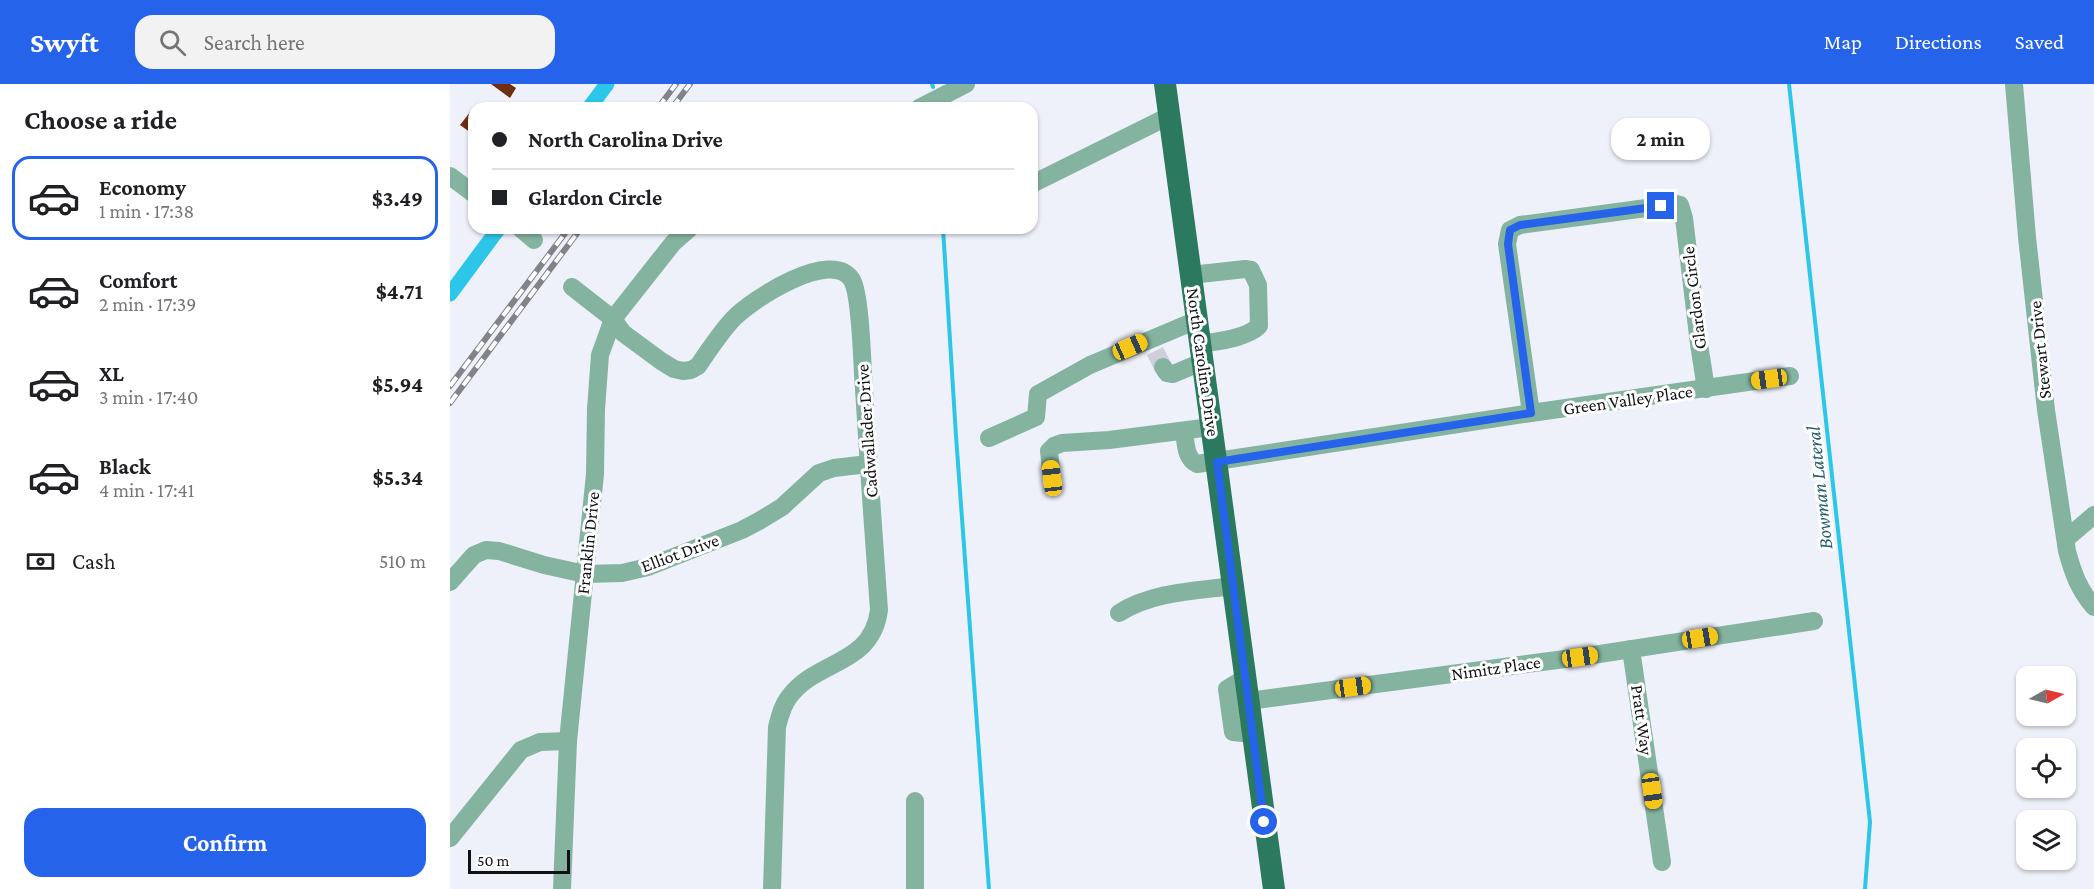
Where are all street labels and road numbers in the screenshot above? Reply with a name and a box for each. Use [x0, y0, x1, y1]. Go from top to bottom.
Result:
street label: Glardon Circle [1678, 245, 1710, 350]
street label: North Carolina Drive [1183, 286, 1223, 438]
street label: Stewart Drive [2025, 300, 2055, 400]
street label: Cadwallader Drive [852, 363, 882, 498]
street label: Green Valley Place [1562, 381, 1694, 419]
street label: Franklin Drive [573, 491, 603, 595]
street label: Elliot Drive [638, 530, 722, 576]
street label: Nimitz Place [1450, 652, 1542, 684]
street label: Pratt Way [1627, 683, 1657, 757]

